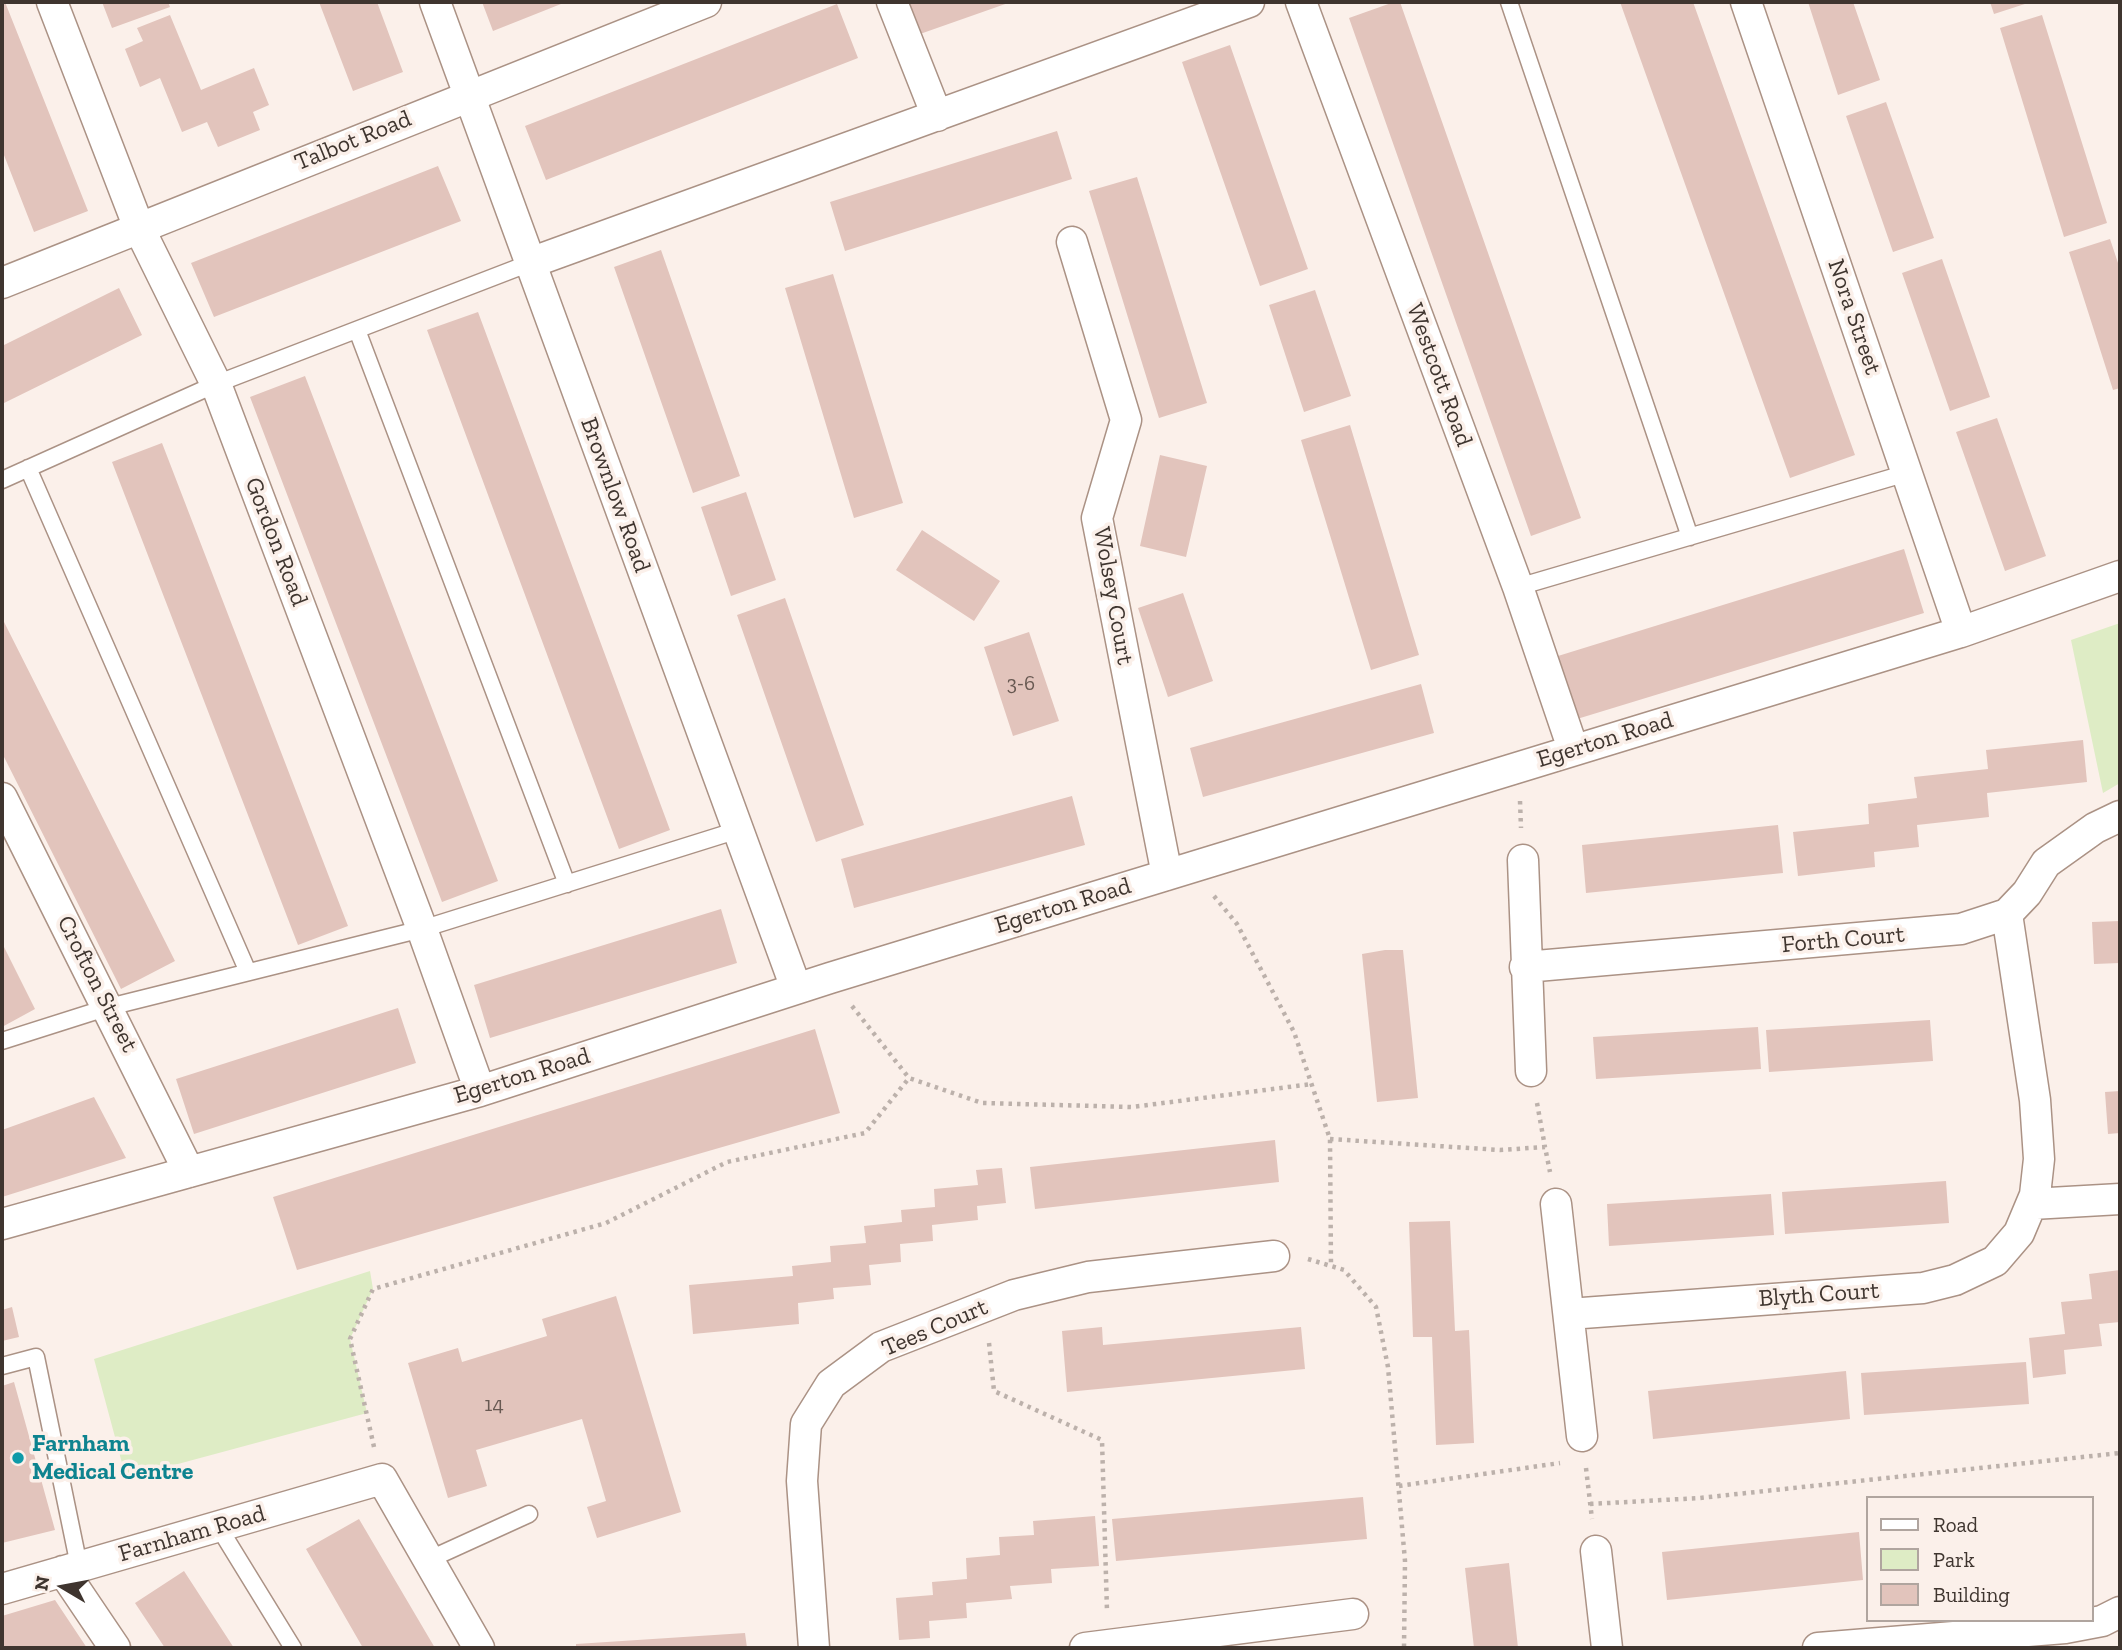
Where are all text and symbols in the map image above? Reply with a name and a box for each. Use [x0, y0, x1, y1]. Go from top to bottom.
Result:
street label: Talbot Road [290, 105, 416, 177]
street label: Nora Street [1821, 256, 1887, 378]
street label: Westcott Road [1400, 299, 1478, 451]
street label: Brownlow Road [574, 414, 656, 576]
street label: Gordon Road [238, 474, 314, 610]
street label: Wolsey Court [1087, 525, 1139, 667]
house number: 3-6 [1007, 671, 1035, 697]
street label: Egerton Road [1534, 706, 1676, 774]
street label: Egerton Road [992, 872, 1134, 940]
street label: Crofton Street [50, 911, 144, 1057]
street label: Forth Court [1780, 920, 1906, 960]
street label: Egerton Road [451, 1042, 593, 1110]
street label: Blyth Court [1758, 1276, 1880, 1314]
street label: Tees Court [878, 1293, 992, 1363]
house number: 14 [484, 1392, 504, 1418]
place label: Farnham Medical Centre [32, 1430, 193, 1486]
marker: Farnham Medical Centre [10, 1450, 26, 1466]
legend [1867, 1496, 2094, 1622]
street label: Farnham Road [115, 1499, 269, 1569]
text: Road [1933, 1512, 1978, 1537]
text: Park [1933, 1547, 1975, 1572]
north arrow [28, 1552, 98, 1622]
text: N [29, 1574, 54, 1592]
text: Building [1933, 1582, 2010, 1607]

